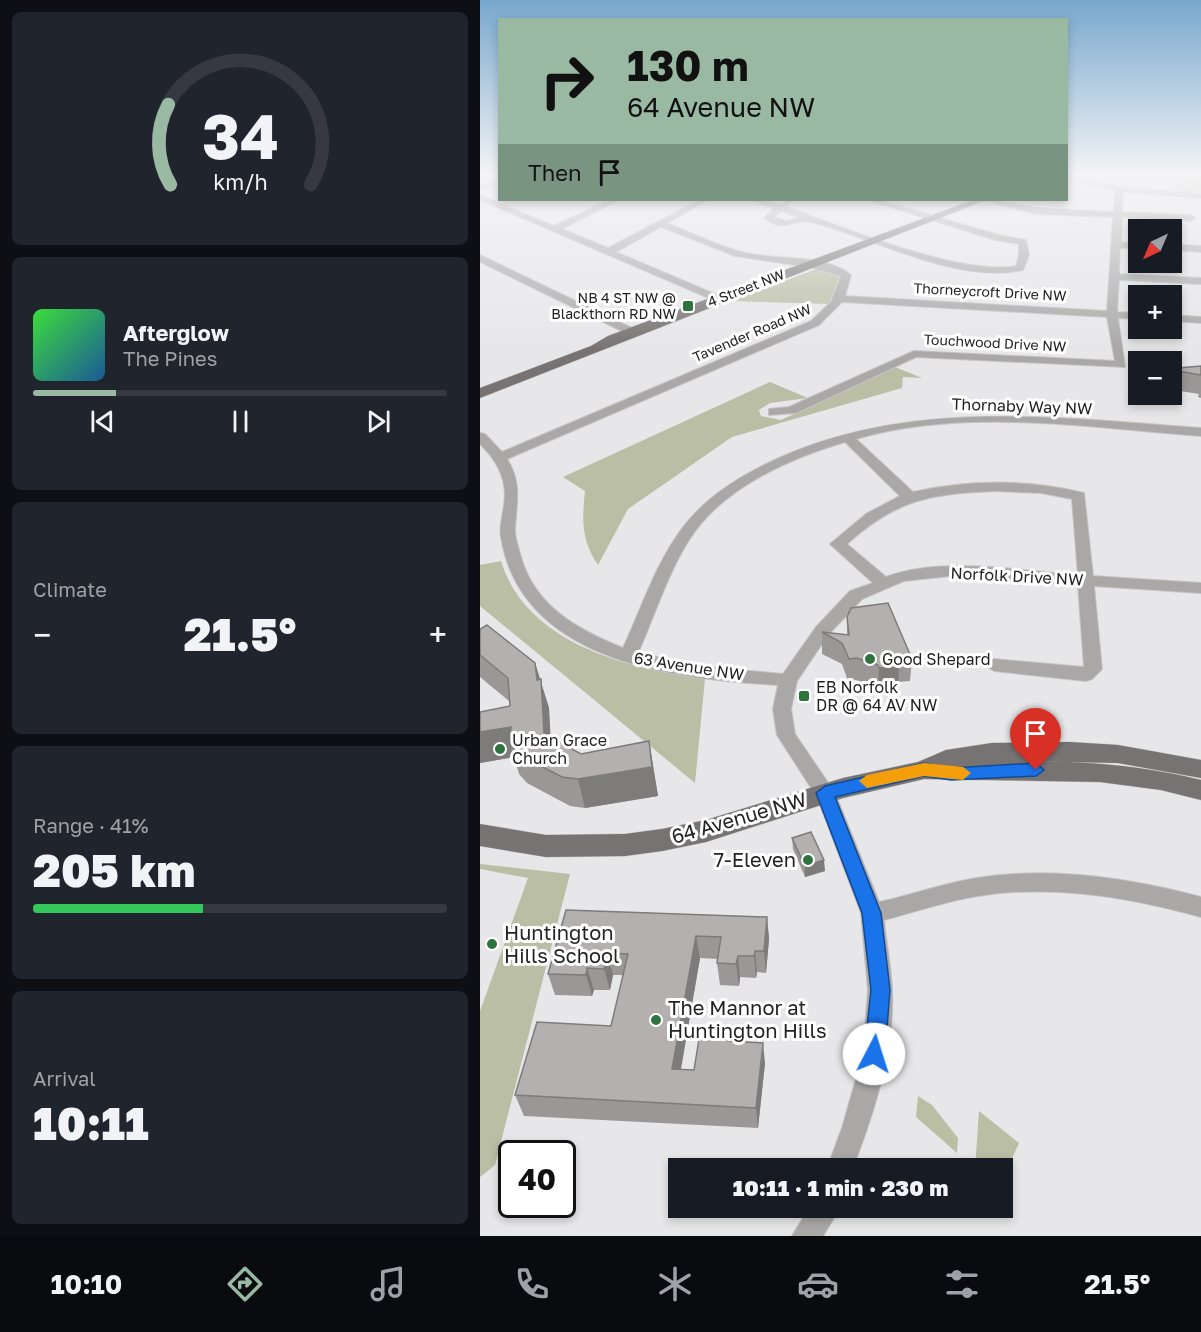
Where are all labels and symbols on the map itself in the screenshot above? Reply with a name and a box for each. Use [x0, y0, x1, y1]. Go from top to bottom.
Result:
north arrow [1128, 219, 1182, 273]
street label: 4 Street NW [705, 265, 787, 310]
street label: Thorneycroft Drive NW [913, 279, 1067, 304]
place label: NB 4 ST NW @ Blackthorn RD NW [551, 289, 677, 322]
marker: NB 4 ST NW @ Blackthorn RD NW [681, 299, 695, 313]
street label: Tavender Road NW [690, 300, 814, 365]
street label: Touchwood Drive NW [923, 330, 1067, 355]
street label: Thornaby Way NW [951, 394, 1093, 418]
street label: Norfolk Drive NW [950, 563, 1084, 589]
street label: 63 Avenue NW [633, 647, 745, 685]
place label: Good Shepard [882, 649, 990, 669]
marker: Good Shepard [863, 652, 877, 666]
place label: EB Norfolk DR @ 64 AV NW [816, 677, 937, 715]
marker: EB Norfolk DR @ 64 AV NW [797, 689, 811, 703]
pin [1010, 708, 1061, 770]
place label: Urban Grace Church [512, 730, 607, 768]
marker: Urban Grace Church [493, 742, 507, 756]
street label: 64 Avenue NW [668, 786, 809, 848]
place label: 7-Eleven [714, 847, 796, 871]
marker: 7-Eleven [801, 853, 815, 867]
place label: Huntington Hills School [504, 920, 619, 967]
marker: Huntington Hills School [485, 937, 499, 951]
place label: The Mannor at Huntington Hills [668, 995, 827, 1042]
marker: The Mannor at Huntington Hills [649, 1013, 663, 1027]
position arrow [842, 1022, 906, 1086]
speed limit sign: 40 [498, 1140, 576, 1218]

